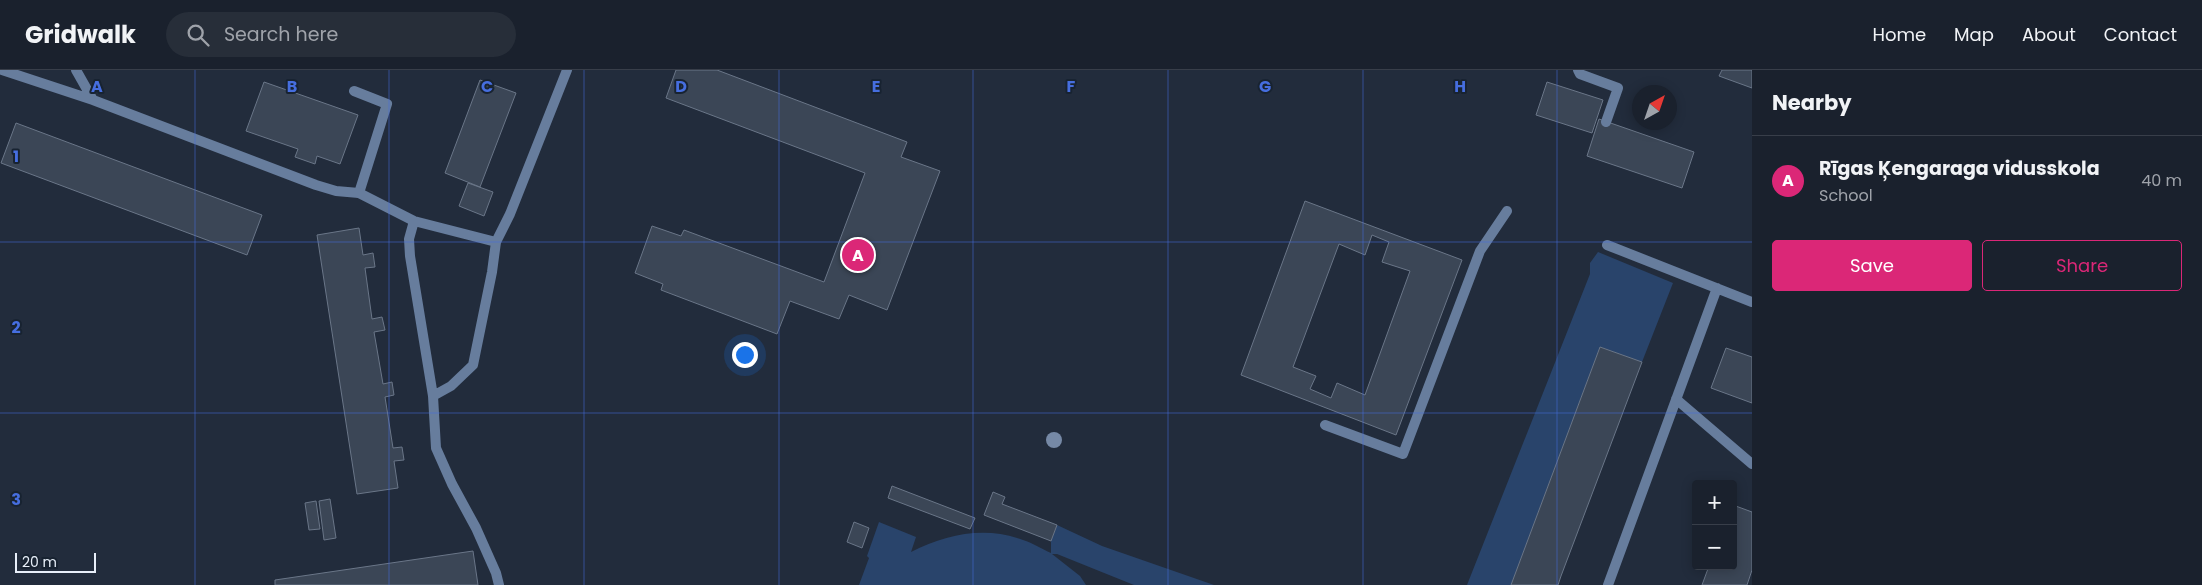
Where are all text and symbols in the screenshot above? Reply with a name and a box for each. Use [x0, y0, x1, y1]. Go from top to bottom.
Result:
search box [166, 12, 516, 57]
text: Gridwalk [25, 18, 136, 51]
icon: search [184, 21, 212, 49]
text: Search here [224, 21, 338, 48]
text: Home [1872, 22, 1926, 47]
text: Map [1954, 22, 1994, 47]
text: About [2022, 22, 2076, 47]
text: Contact [2104, 22, 2177, 47]
text: A [91, 75, 103, 98]
text: B [287, 75, 297, 98]
text: C [481, 75, 493, 98]
text: D [675, 75, 687, 98]
text: E [872, 75, 880, 98]
text: F [1067, 75, 1076, 98]
text: G [1259, 75, 1271, 98]
text: H [1454, 75, 1466, 98]
north arrow [1632, 85, 1677, 130]
text: Nearby [1772, 88, 1852, 117]
text: 1 [13, 145, 19, 168]
text: Rīgas Ķengaraga vidusskola [1819, 155, 2100, 182]
text: A [1782, 169, 1794, 192]
text: 40 m [2141, 169, 2182, 192]
text: School [1819, 184, 1873, 207]
pin: A [842, 236, 874, 274]
button: Save [1772, 240, 1972, 291]
button: Share [1982, 240, 2182, 291]
text: 2 [11, 316, 21, 339]
your location [732, 342, 758, 368]
map controls [1692, 480, 1737, 570]
button: + [1692, 480, 1737, 525]
text: 3 [11, 488, 21, 511]
button: − [1692, 525, 1737, 570]
scale bar [15, 550, 96, 573]
text: 20 m [22, 552, 57, 572]

